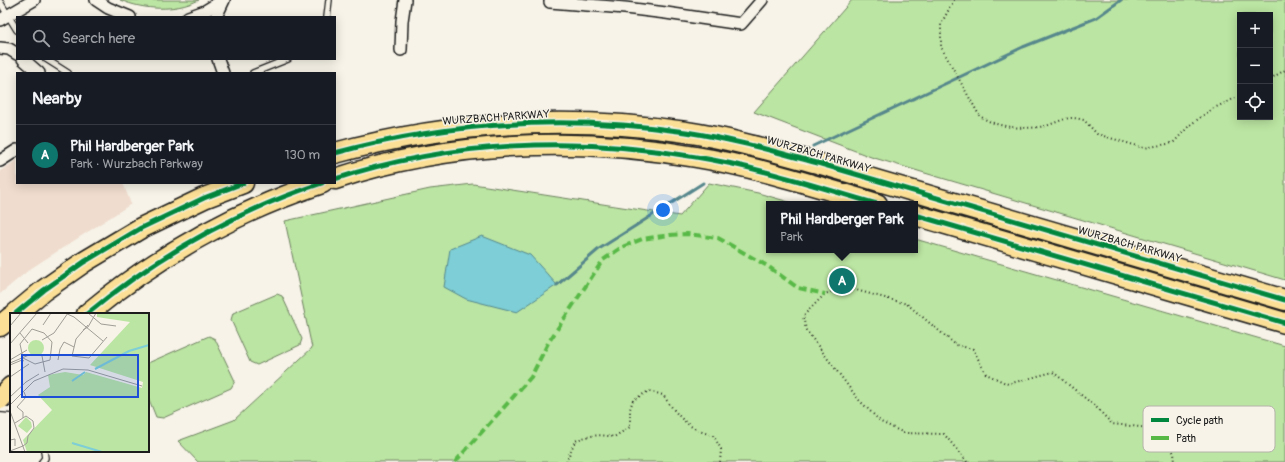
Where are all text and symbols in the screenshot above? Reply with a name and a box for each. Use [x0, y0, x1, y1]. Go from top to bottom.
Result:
map controls [1237, 12, 1273, 120]
button: + [1237, 12, 1273, 48]
search box [16, 16, 336, 60]
icon: search [30, 27, 52, 49]
text: Search here [62, 29, 135, 48]
button: − [1237, 48, 1273, 84]
button: locate [1237, 84, 1273, 120]
text: Nearby [32, 88, 81, 109]
street label: WURZBACH PARKWAY [442, 107, 551, 128]
street label: WURZBACH PARKWAY [765, 133, 873, 176]
text: Phil Hardberger Park [70, 137, 194, 156]
text: A [41, 147, 49, 163]
text: 130 m [284, 147, 320, 163]
text: Park · Wurzbach Parkway [70, 156, 203, 172]
your location [653, 200, 673, 220]
popup [766, 201, 918, 253]
text: Phil Hardberger Park [780, 210, 904, 229]
street label: WURZBACH PARKWAY [1076, 223, 1184, 266]
text: Park [780, 229, 803, 245]
pin: A [829, 266, 855, 296]
inset map [10, 313, 149, 452]
legend [1143, 406, 1275, 452]
text: Cycle path [1176, 414, 1223, 427]
text: Path [1176, 432, 1196, 445]

